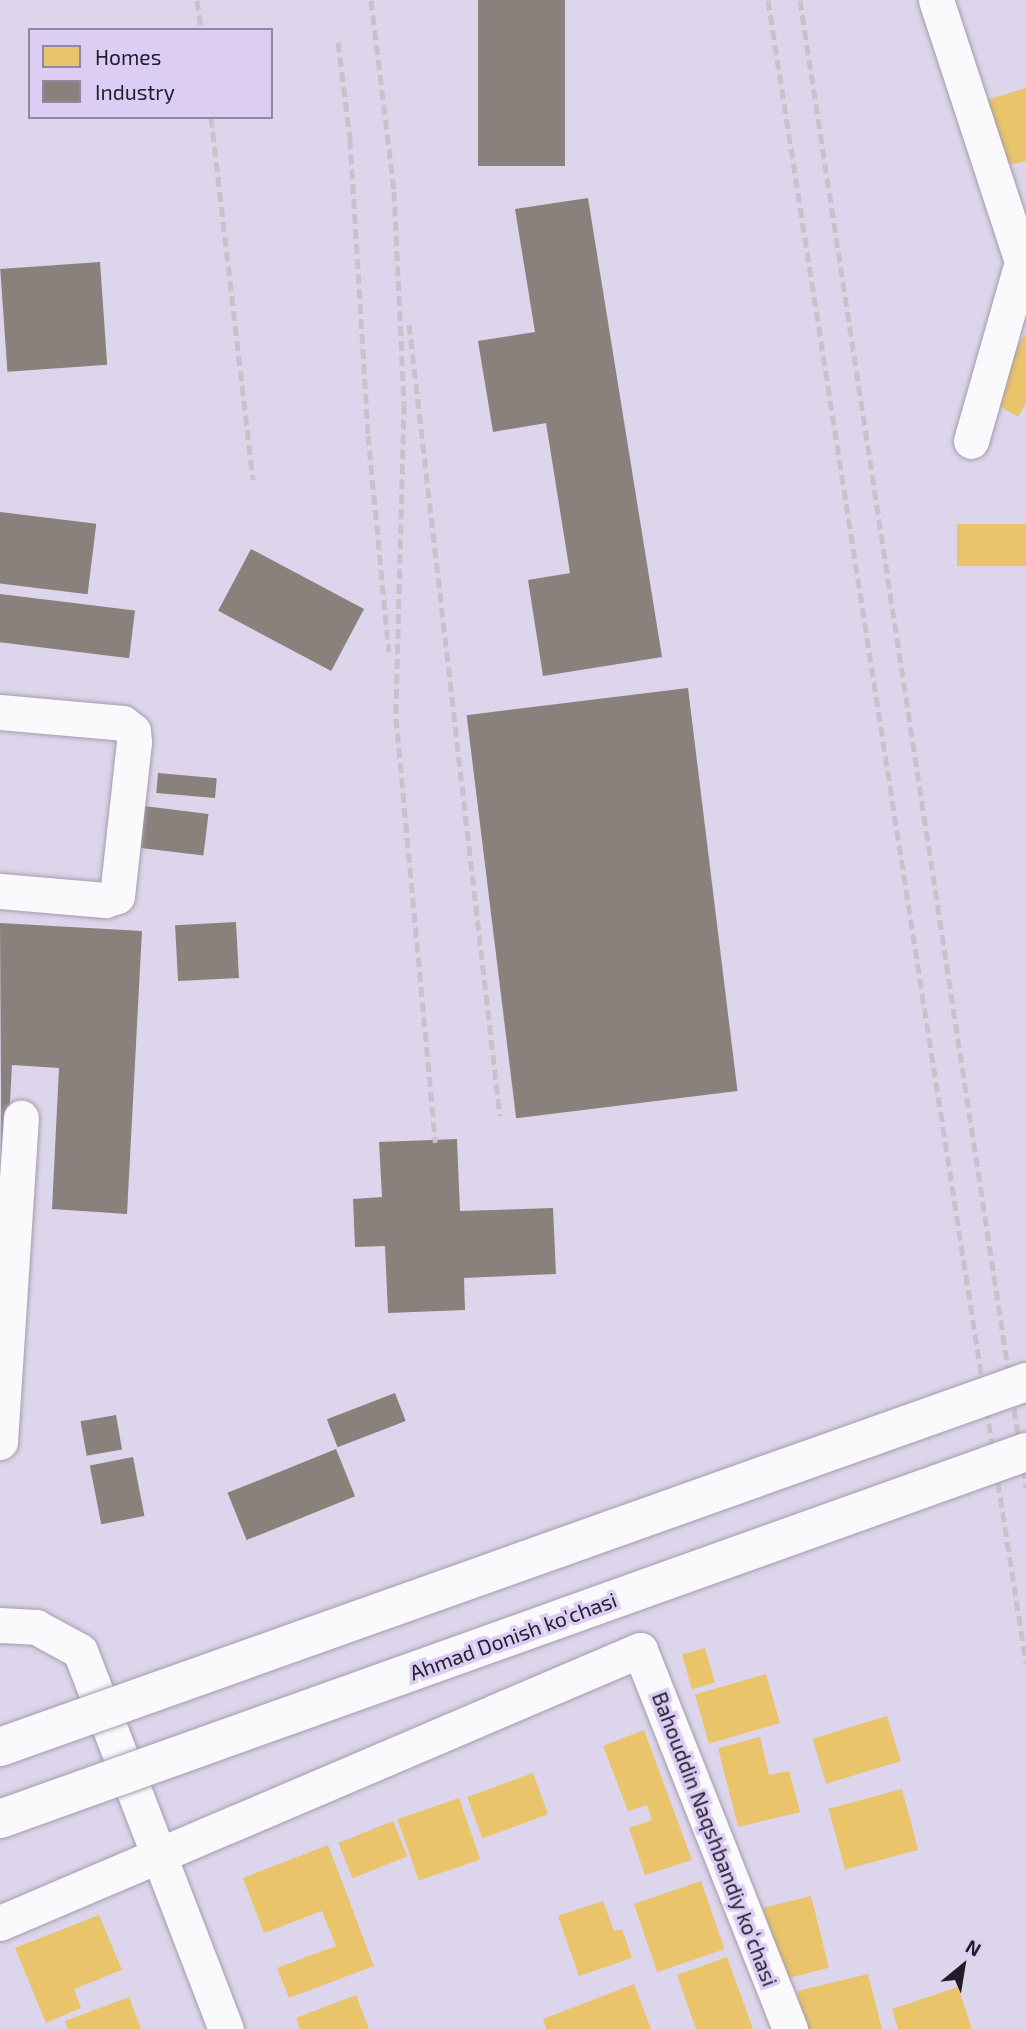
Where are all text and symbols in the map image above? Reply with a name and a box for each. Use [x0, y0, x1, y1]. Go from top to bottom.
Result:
legend [28, 28, 273, 119]
text: Homes [95, 44, 161, 69]
text: Industry [95, 79, 175, 104]
street label: Ahmad Donish ko'chasi [406, 1587, 620, 1685]
street label: Bahouddin Naqshbandiy koʻchasi [647, 1688, 783, 1990]
north arrow [928, 1931, 998, 2001]
text: N [962, 1934, 985, 1961]

